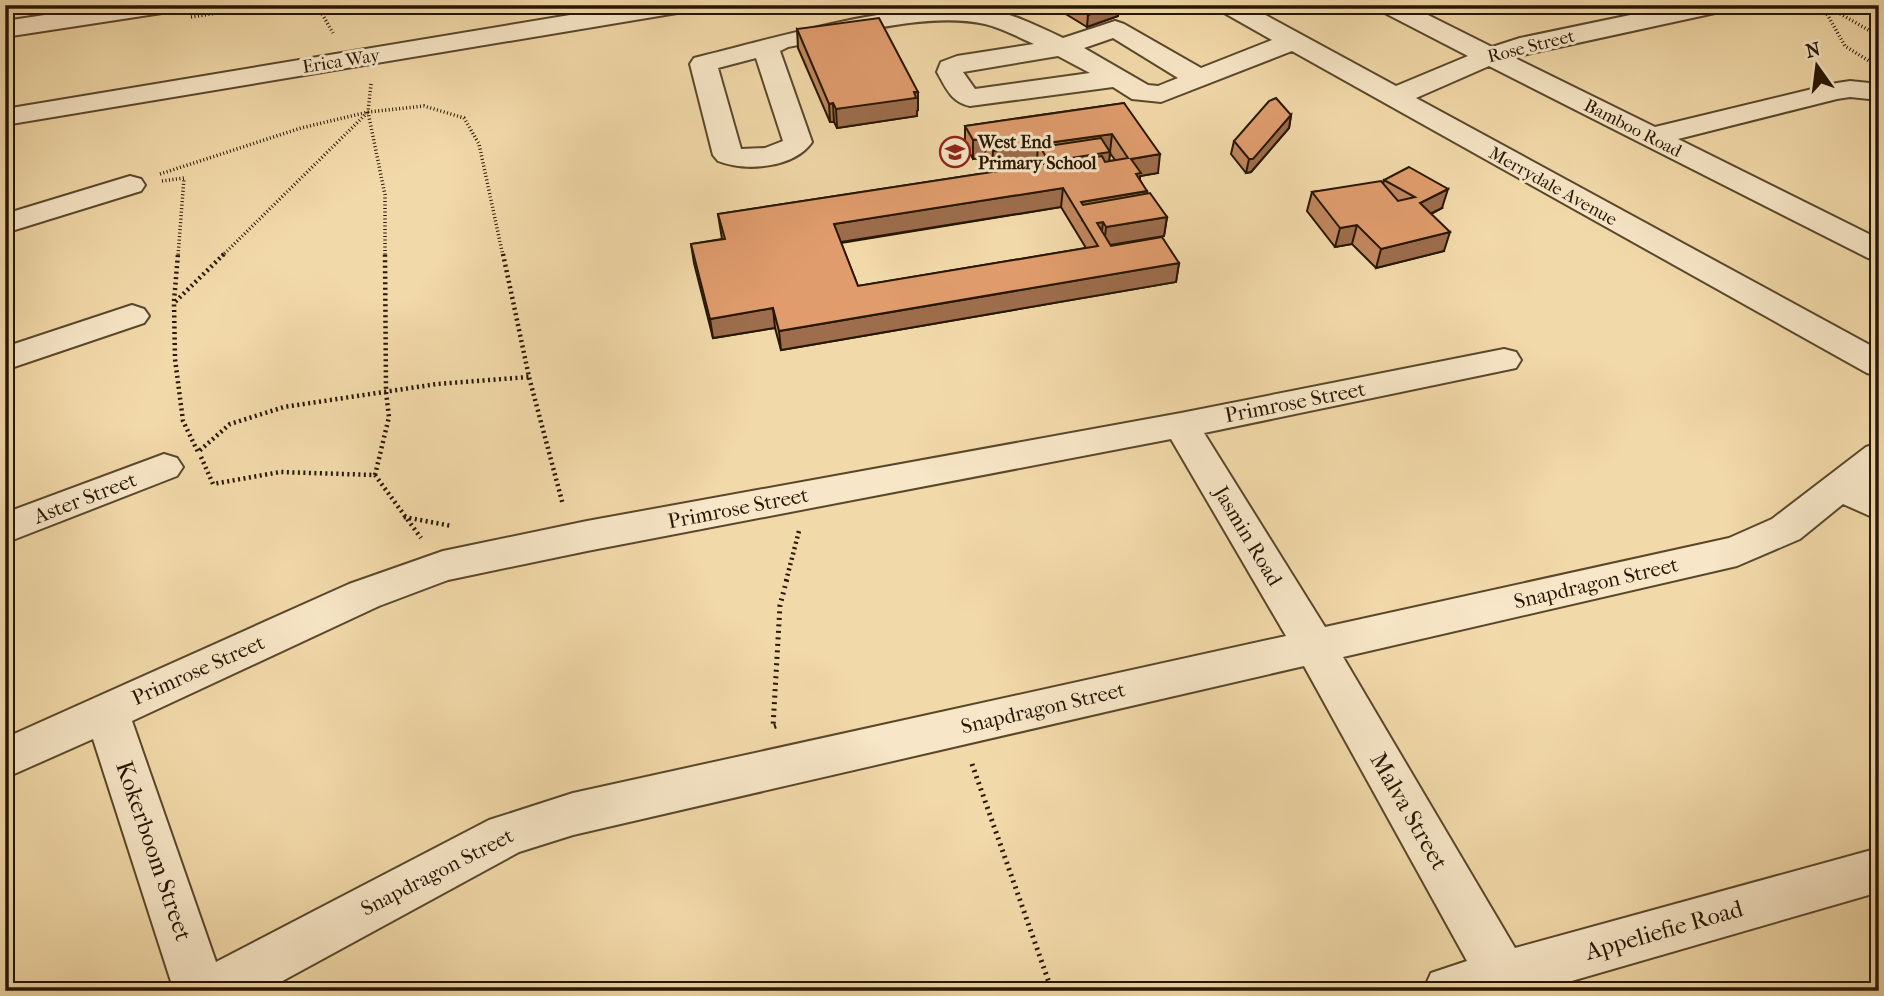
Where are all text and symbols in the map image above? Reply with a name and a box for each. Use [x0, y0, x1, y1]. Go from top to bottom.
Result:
street label: Rose Street [1485, 25, 1577, 67]
north arrow [1783, 32, 1853, 102]
text: N [1803, 38, 1823, 63]
street label: Erica Way [301, 45, 383, 78]
street label: Bamboo Road [1581, 95, 1685, 162]
place label: West End Primary School [977, 132, 1098, 174]
school or university icon: West End Primary School [938, 135, 972, 169]
street label: Merrydale Avenue [1485, 143, 1621, 230]
street label: Primrose Street [1223, 377, 1368, 427]
street label: Aster Street [29, 467, 140, 529]
street label: Jasmin Road [1208, 480, 1287, 591]
street label: Primrose Street [666, 483, 811, 533]
street label: Snapdragon Street [1511, 552, 1681, 614]
street label: Primrose Street [128, 630, 269, 710]
street label: Snapdragon Street [958, 677, 1128, 739]
street label: Malva Street [1364, 747, 1454, 875]
street label: Kokerboom Street [110, 757, 198, 945]
street label: Snapdragon Street [357, 823, 518, 921]
street label: Appeliefie Road [1581, 894, 1747, 966]

